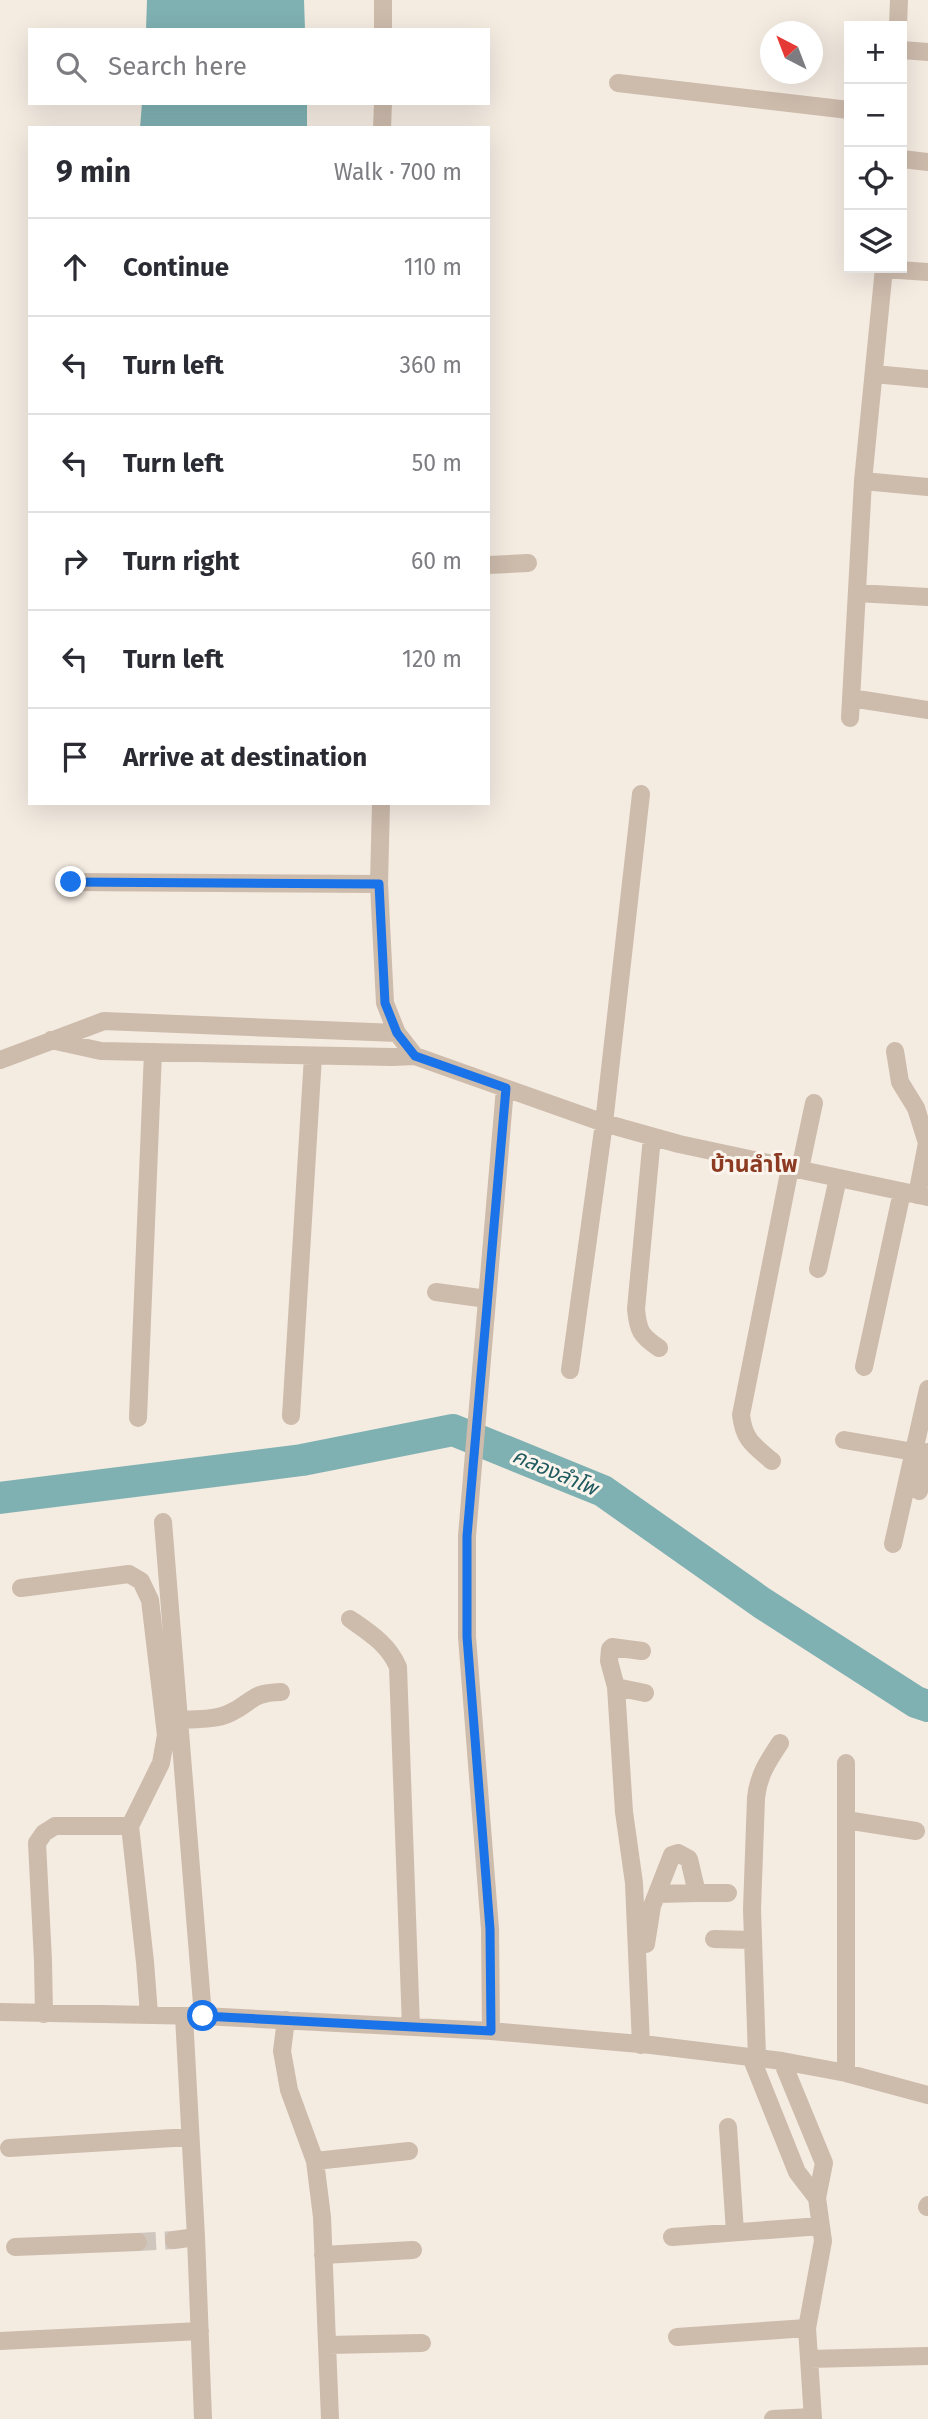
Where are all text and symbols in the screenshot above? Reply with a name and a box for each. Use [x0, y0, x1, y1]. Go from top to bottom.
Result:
north arrow [760, 21, 823, 84]
map controls [844, 21, 907, 273]
button: + [844, 21, 907, 84]
search box [28, 28, 490, 105]
icon: search [52, 48, 90, 86]
text: Search here [108, 51, 247, 82]
button: − [844, 84, 907, 147]
button: locate [844, 147, 907, 210]
text: 9 min [56, 154, 131, 190]
text: Walk · 700 m [334, 158, 462, 186]
button: layers [844, 210, 907, 273]
icon: ahead [56, 248, 94, 286]
text: Continue [123, 252, 229, 283]
text: 110 m [404, 253, 462, 281]
icon: left [56, 346, 94, 384]
text: Turn left [123, 350, 224, 381]
text: 360 m [400, 351, 462, 379]
icon: left [56, 444, 94, 482]
text: Turn left [123, 448, 224, 479]
text: 50 m [412, 449, 462, 477]
icon: right [56, 542, 94, 580]
text: Turn right [123, 546, 240, 577]
text: 60 m [411, 547, 462, 575]
icon: left [56, 640, 94, 678]
text: Turn left [123, 644, 224, 675]
text: 120 m [402, 645, 462, 673]
icon: arrive [56, 738, 94, 776]
text: Arrive at destination [123, 742, 367, 773]
route end [55, 866, 86, 897]
district label: บ้านลำโพ [710, 1150, 798, 1178]
water label: คลองลำโพ [509, 1443, 603, 1502]
route start [187, 2000, 218, 2031]

